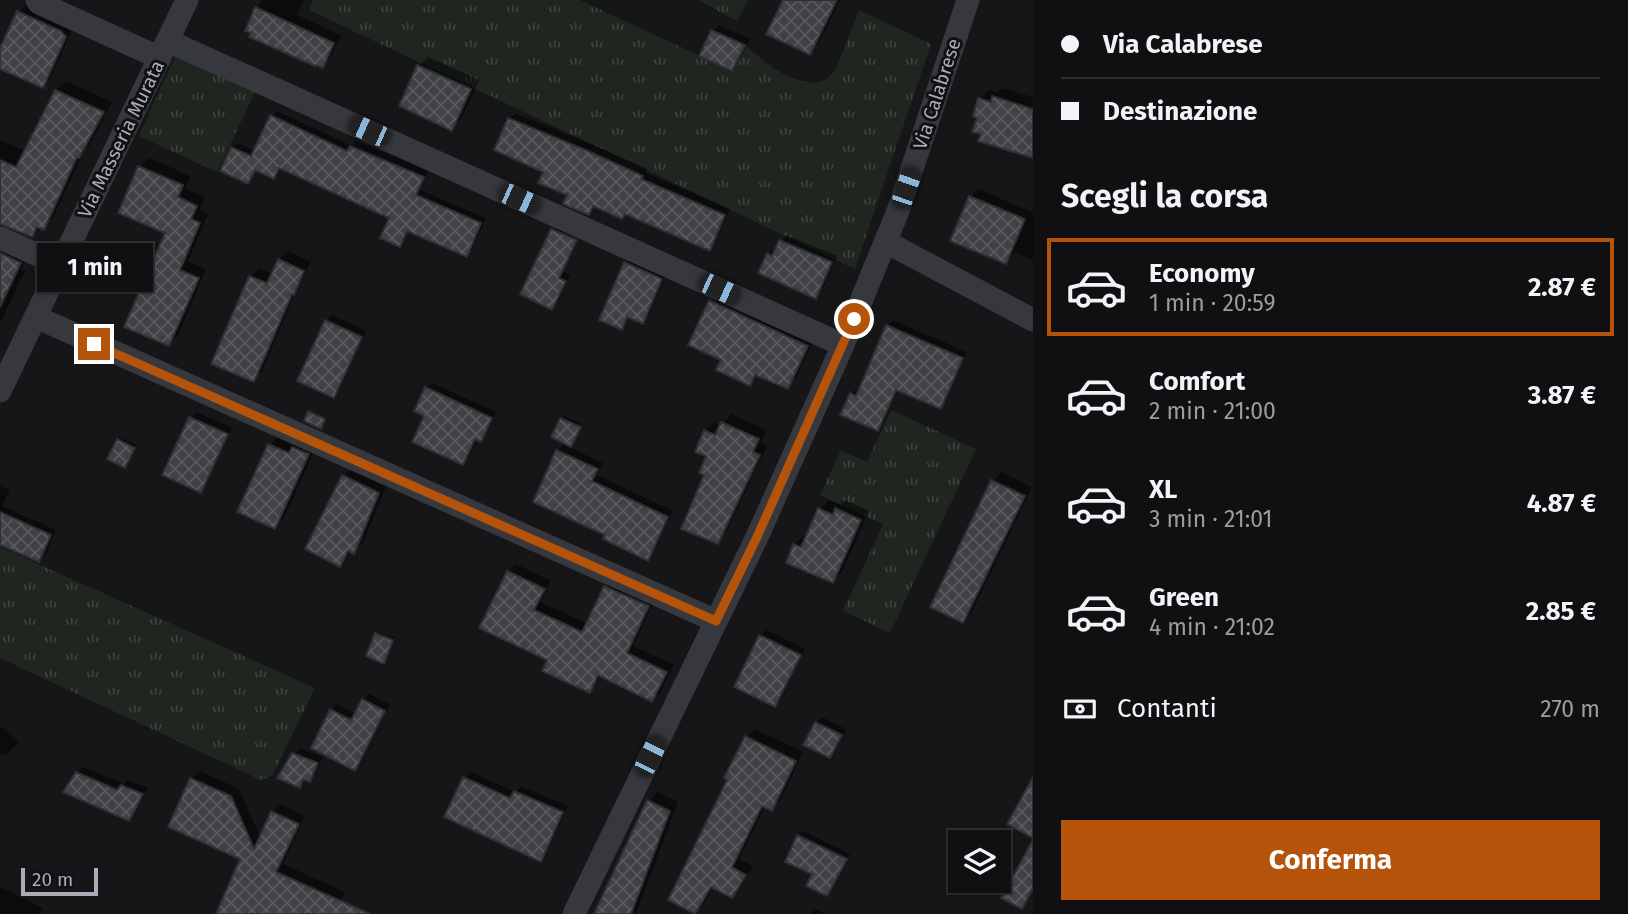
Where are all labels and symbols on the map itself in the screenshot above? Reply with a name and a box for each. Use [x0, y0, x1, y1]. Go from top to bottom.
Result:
street label: Via Calabrese [908, 36, 966, 152]
street label: Via Masseria Murata [73, 57, 169, 221]
car [346, 113, 393, 149]
car [890, 165, 923, 211]
car [496, 181, 543, 217]
callout: 1 min [36, 243, 152, 292]
car [696, 271, 743, 307]
route start [838, 303, 870, 335]
route end [78, 328, 110, 360]
car [632, 733, 669, 779]
scale bar [21, 865, 98, 897]

